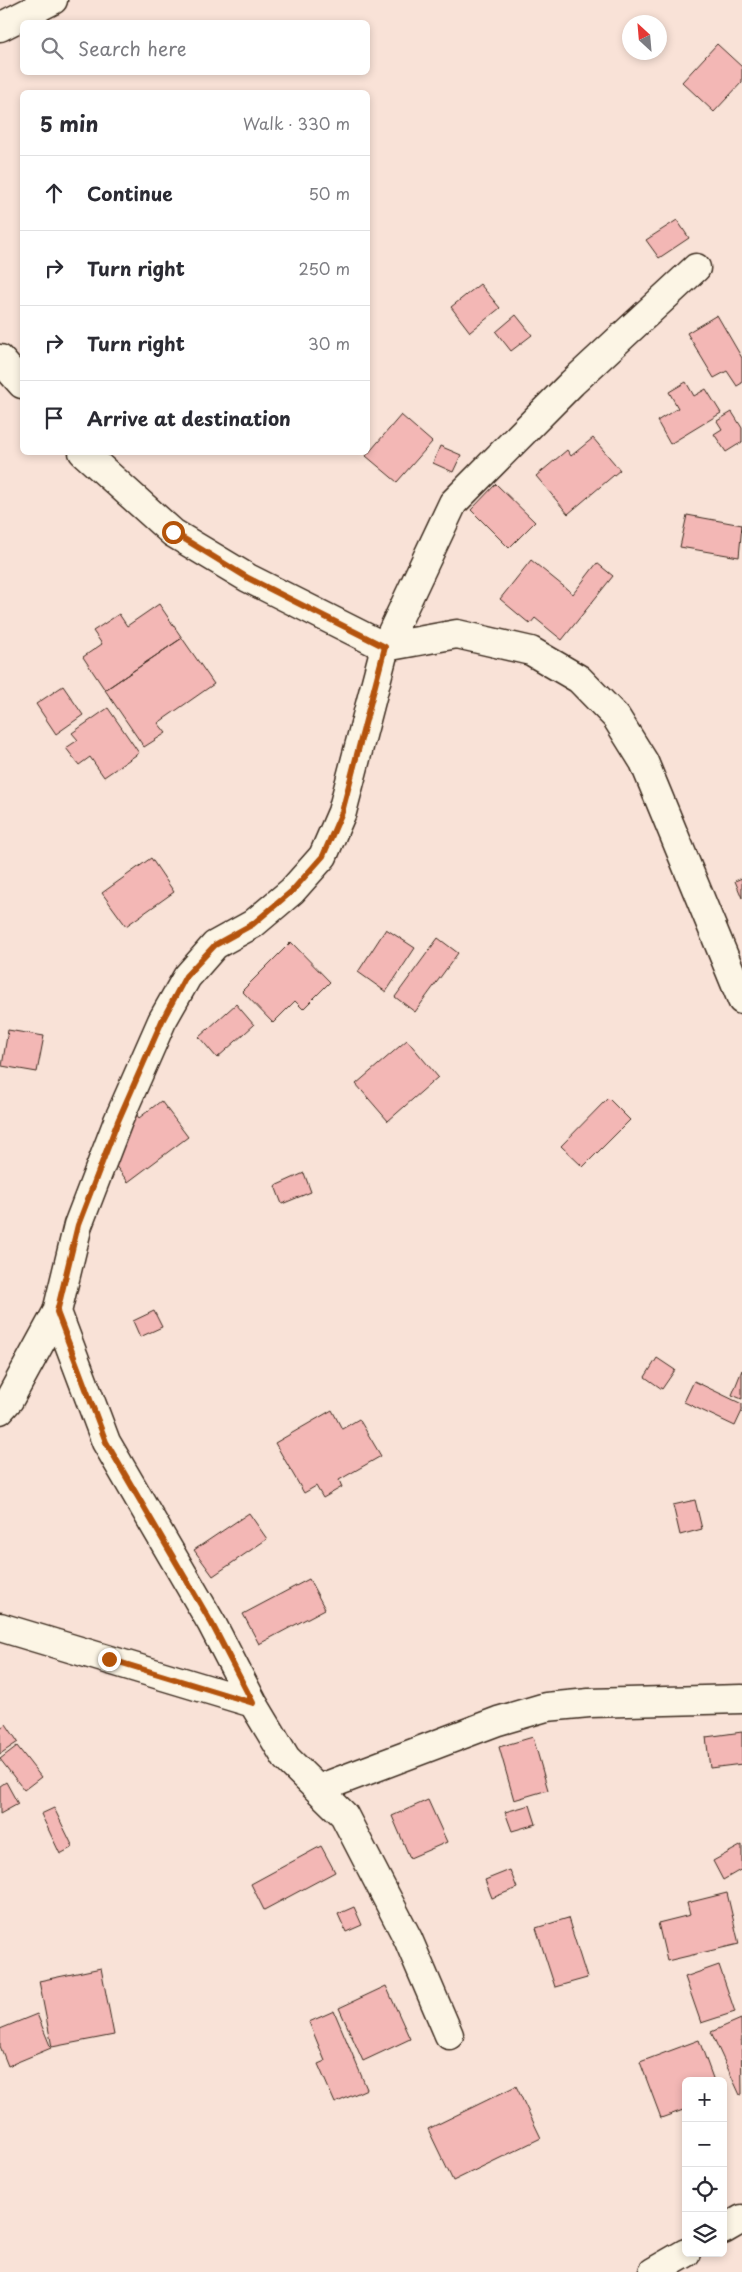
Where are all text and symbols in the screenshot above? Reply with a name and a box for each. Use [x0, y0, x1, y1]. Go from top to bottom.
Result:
north arrow [622, 15, 667, 60]
search box [20, 20, 370, 75]
icon: search [38, 34, 66, 62]
text: Search here [78, 34, 187, 62]
text: 5 min [40, 107, 98, 139]
text: Walk · 330 m [243, 111, 350, 135]
icon: ahead [40, 179, 68, 207]
text: Continue [87, 179, 173, 207]
text: 50 m [309, 181, 350, 205]
icon: right [40, 254, 68, 282]
text: Turn right [87, 254, 185, 282]
text: 250 m [299, 256, 350, 280]
icon: right [40, 329, 68, 357]
text: Turn right [87, 329, 185, 357]
text: 30 m [308, 331, 350, 355]
icon: arrive [40, 404, 68, 432]
text: Arrive at destination [87, 404, 291, 432]
route start [162, 521, 185, 544]
route end [98, 1648, 121, 1671]
map controls [682, 2077, 727, 2257]
button: + [682, 2077, 727, 2122]
button: − [682, 2122, 727, 2167]
button: locate [682, 2167, 727, 2212]
button: layers [682, 2212, 727, 2257]

